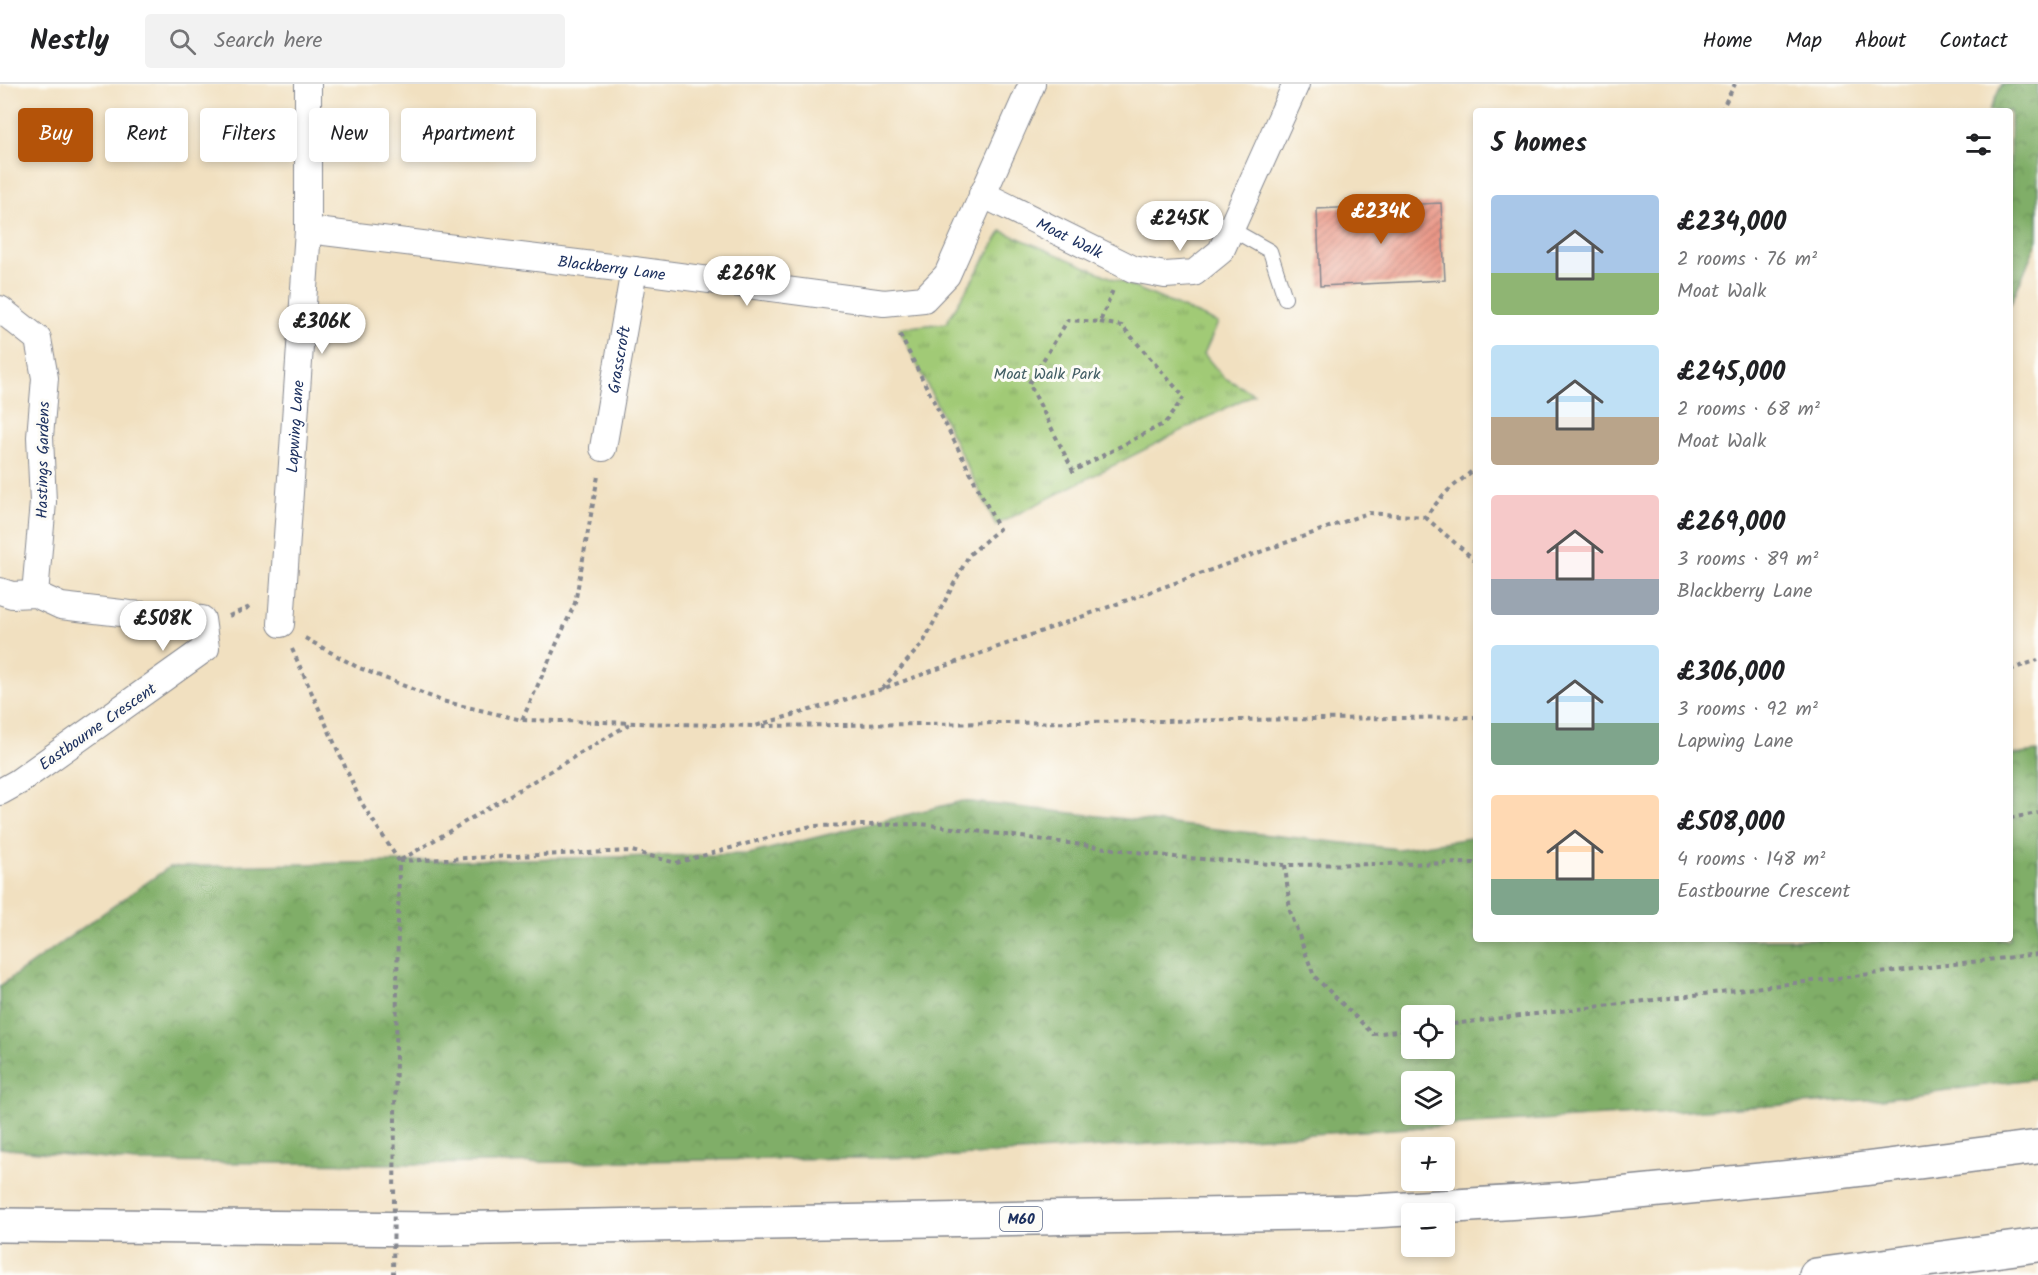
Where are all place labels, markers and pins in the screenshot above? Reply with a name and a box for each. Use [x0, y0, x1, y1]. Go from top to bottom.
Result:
pin: £234K [1339, 194, 1423, 245]
pin: £245K [1138, 201, 1222, 252]
pin: £269K [705, 256, 789, 307]
pin: £306K [280, 304, 364, 355]
pin: £508K [121, 601, 205, 652]

